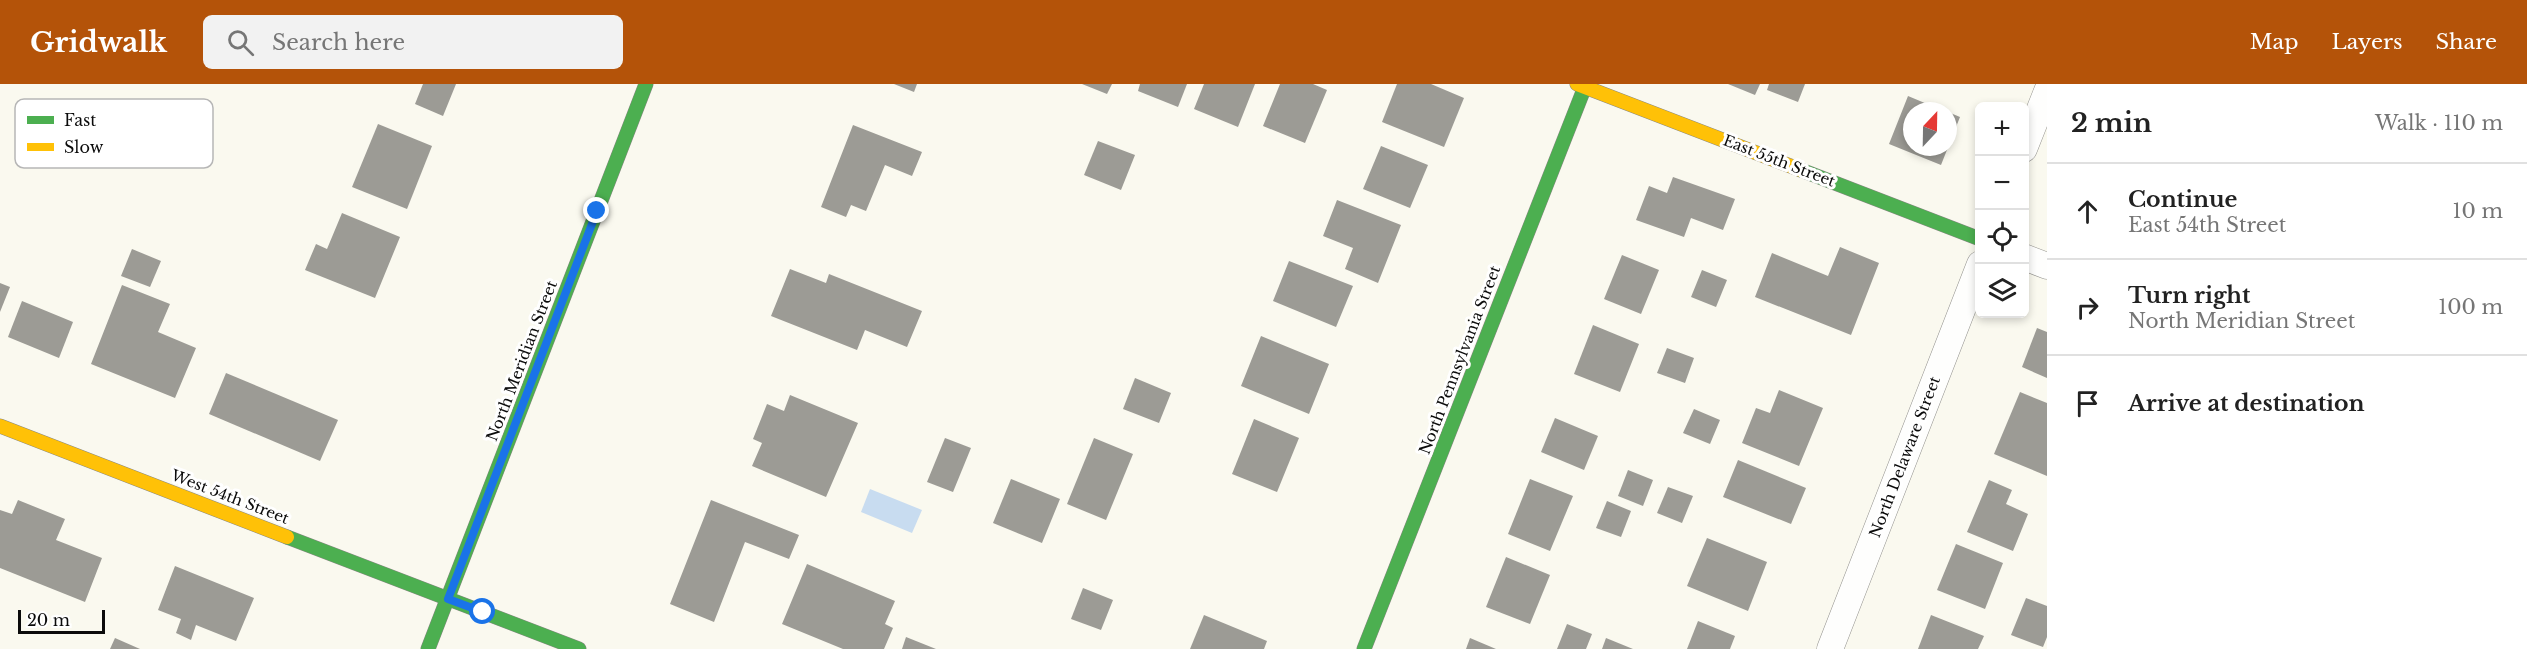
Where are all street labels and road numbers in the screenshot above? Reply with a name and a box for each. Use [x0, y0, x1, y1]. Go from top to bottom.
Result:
street label: East 55th Street [1720, 130, 1838, 191]
street label: North Pennsylvania Street [1415, 262, 1504, 457]
street label: North Meridian Street [482, 278, 561, 444]
street label: North Delaware Street [1865, 373, 1944, 540]
street label: West 54th Street [168, 465, 292, 528]

